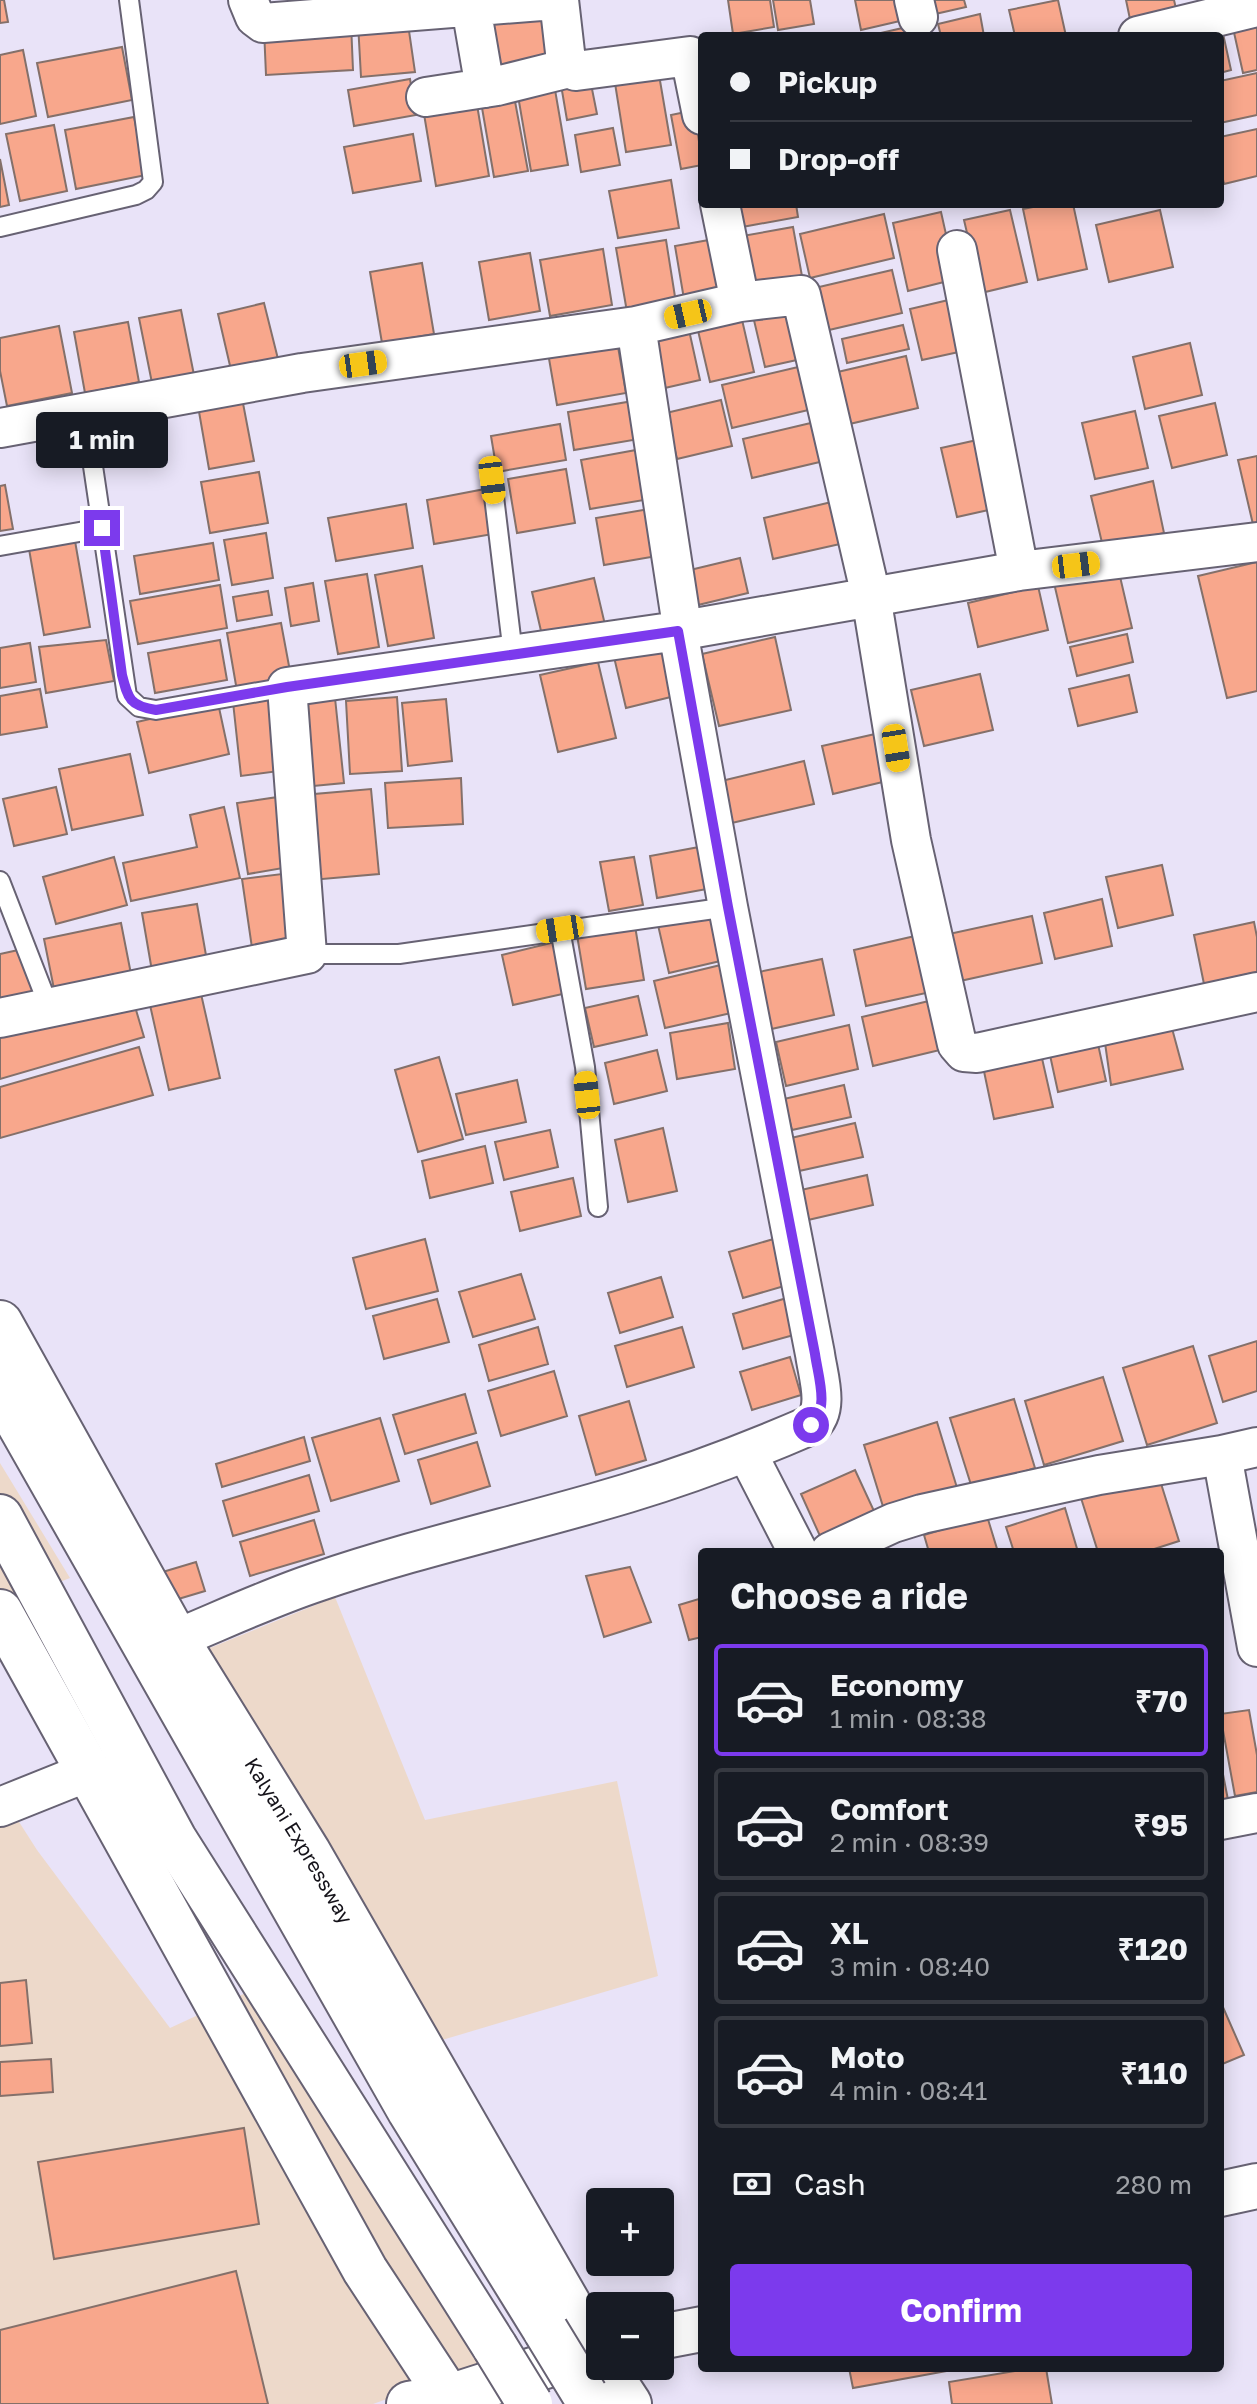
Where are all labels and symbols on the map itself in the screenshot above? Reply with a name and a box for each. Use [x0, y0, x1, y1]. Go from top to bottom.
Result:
car [662, 297, 714, 331]
car [338, 349, 388, 379]
callout: 1 min [36, 412, 168, 468]
car [477, 455, 507, 505]
route end [84, 510, 120, 546]
car [1051, 550, 1101, 580]
car [880, 722, 912, 774]
car [534, 913, 586, 945]
car [573, 1070, 601, 1120]
route start [793, 1407, 829, 1443]
street label: Kalyani Expressway [240, 1753, 359, 1928]

